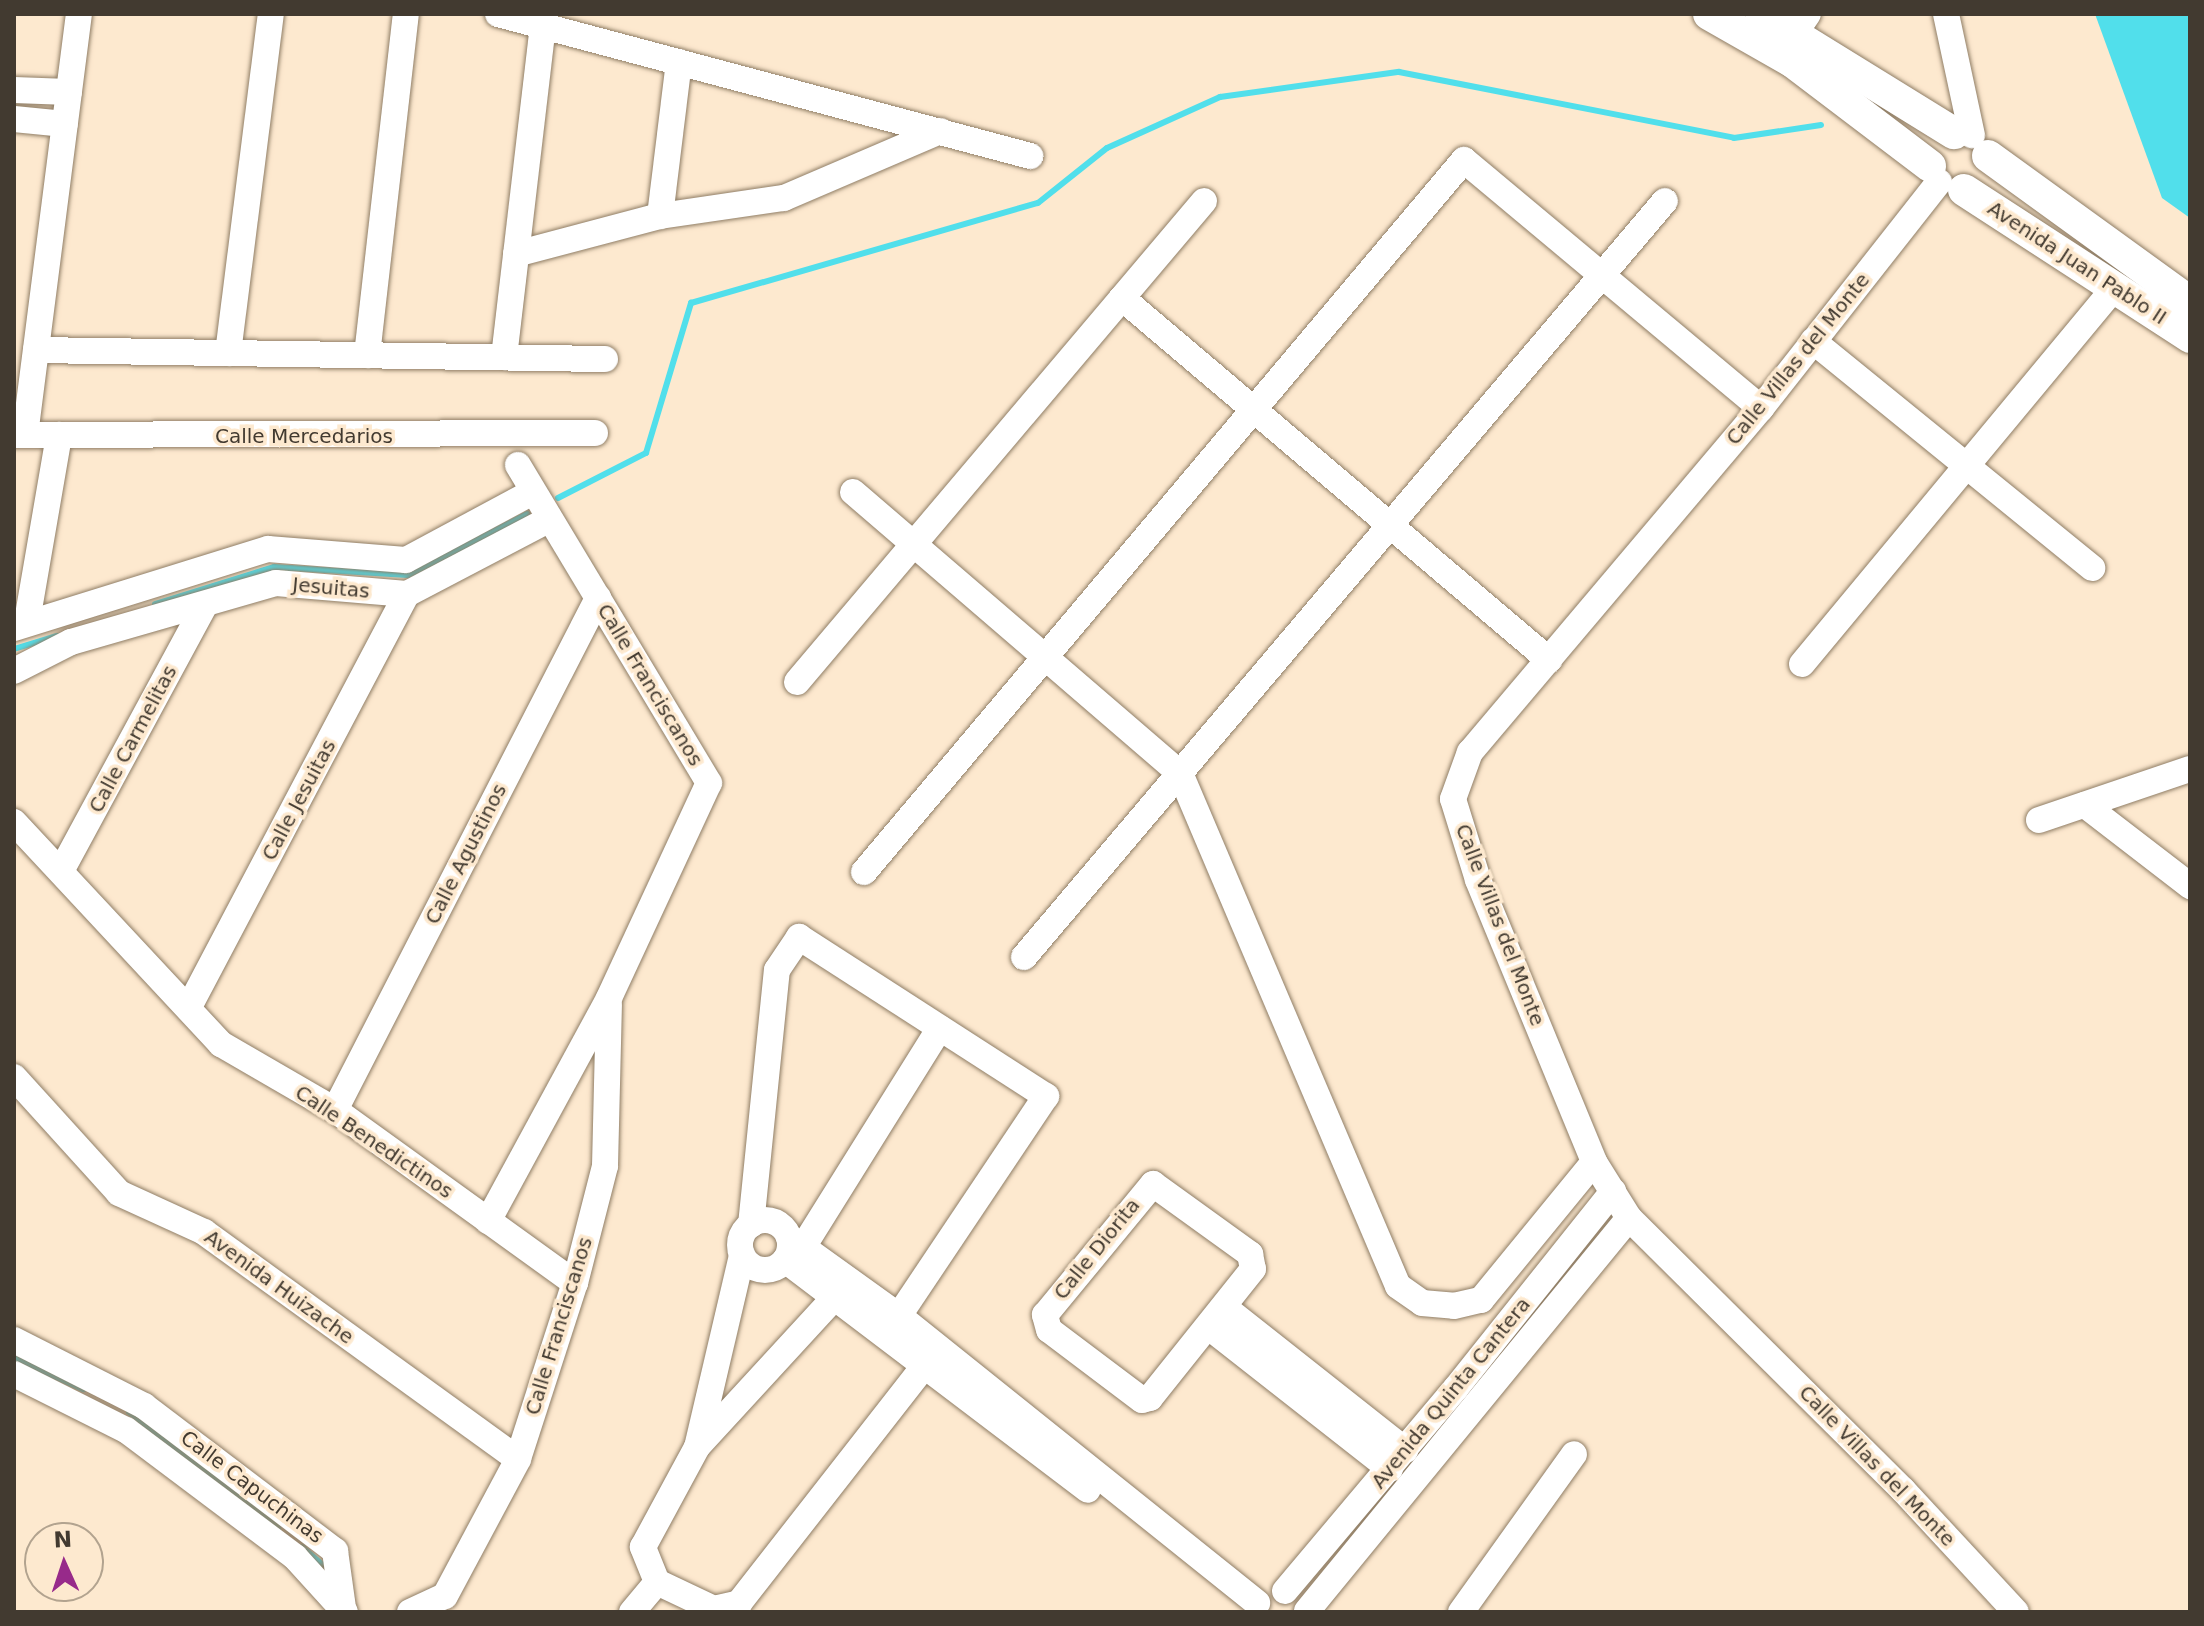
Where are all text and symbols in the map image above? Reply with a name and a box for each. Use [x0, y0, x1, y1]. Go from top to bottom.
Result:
street label: Avenida Juan Pablo II [1983, 196, 2171, 330]
street label: Calle Villas del Monte [1721, 268, 1875, 450]
street label: Calle Mercedarios [215, 424, 393, 448]
street label: Jesuitas [291, 573, 371, 603]
street label: Calle Franciscanos [592, 600, 708, 770]
street label: Calle Carmelitas [84, 661, 182, 817]
street label: Calle Jesuitas [257, 735, 341, 865]
street label: Calle Agustinos [420, 780, 512, 928]
street label: Calle Villas del Monte [1450, 821, 1550, 1029]
street label: Calle Benedictinos [291, 1080, 457, 1204]
street label: Calle Diorita [1049, 1194, 1145, 1304]
street label: Avenida Huizache [200, 1225, 358, 1349]
street label: Calle Franciscanos [521, 1234, 597, 1418]
street label: Avenida Quinta Cantera [1367, 1293, 1535, 1493]
street label: Calle Villas del Monte [1794, 1381, 1960, 1551]
street label: Calle Capuchinas [176, 1426, 328, 1548]
north arrow [24, 1522, 104, 1602]
text: N [53, 1527, 73, 1552]

